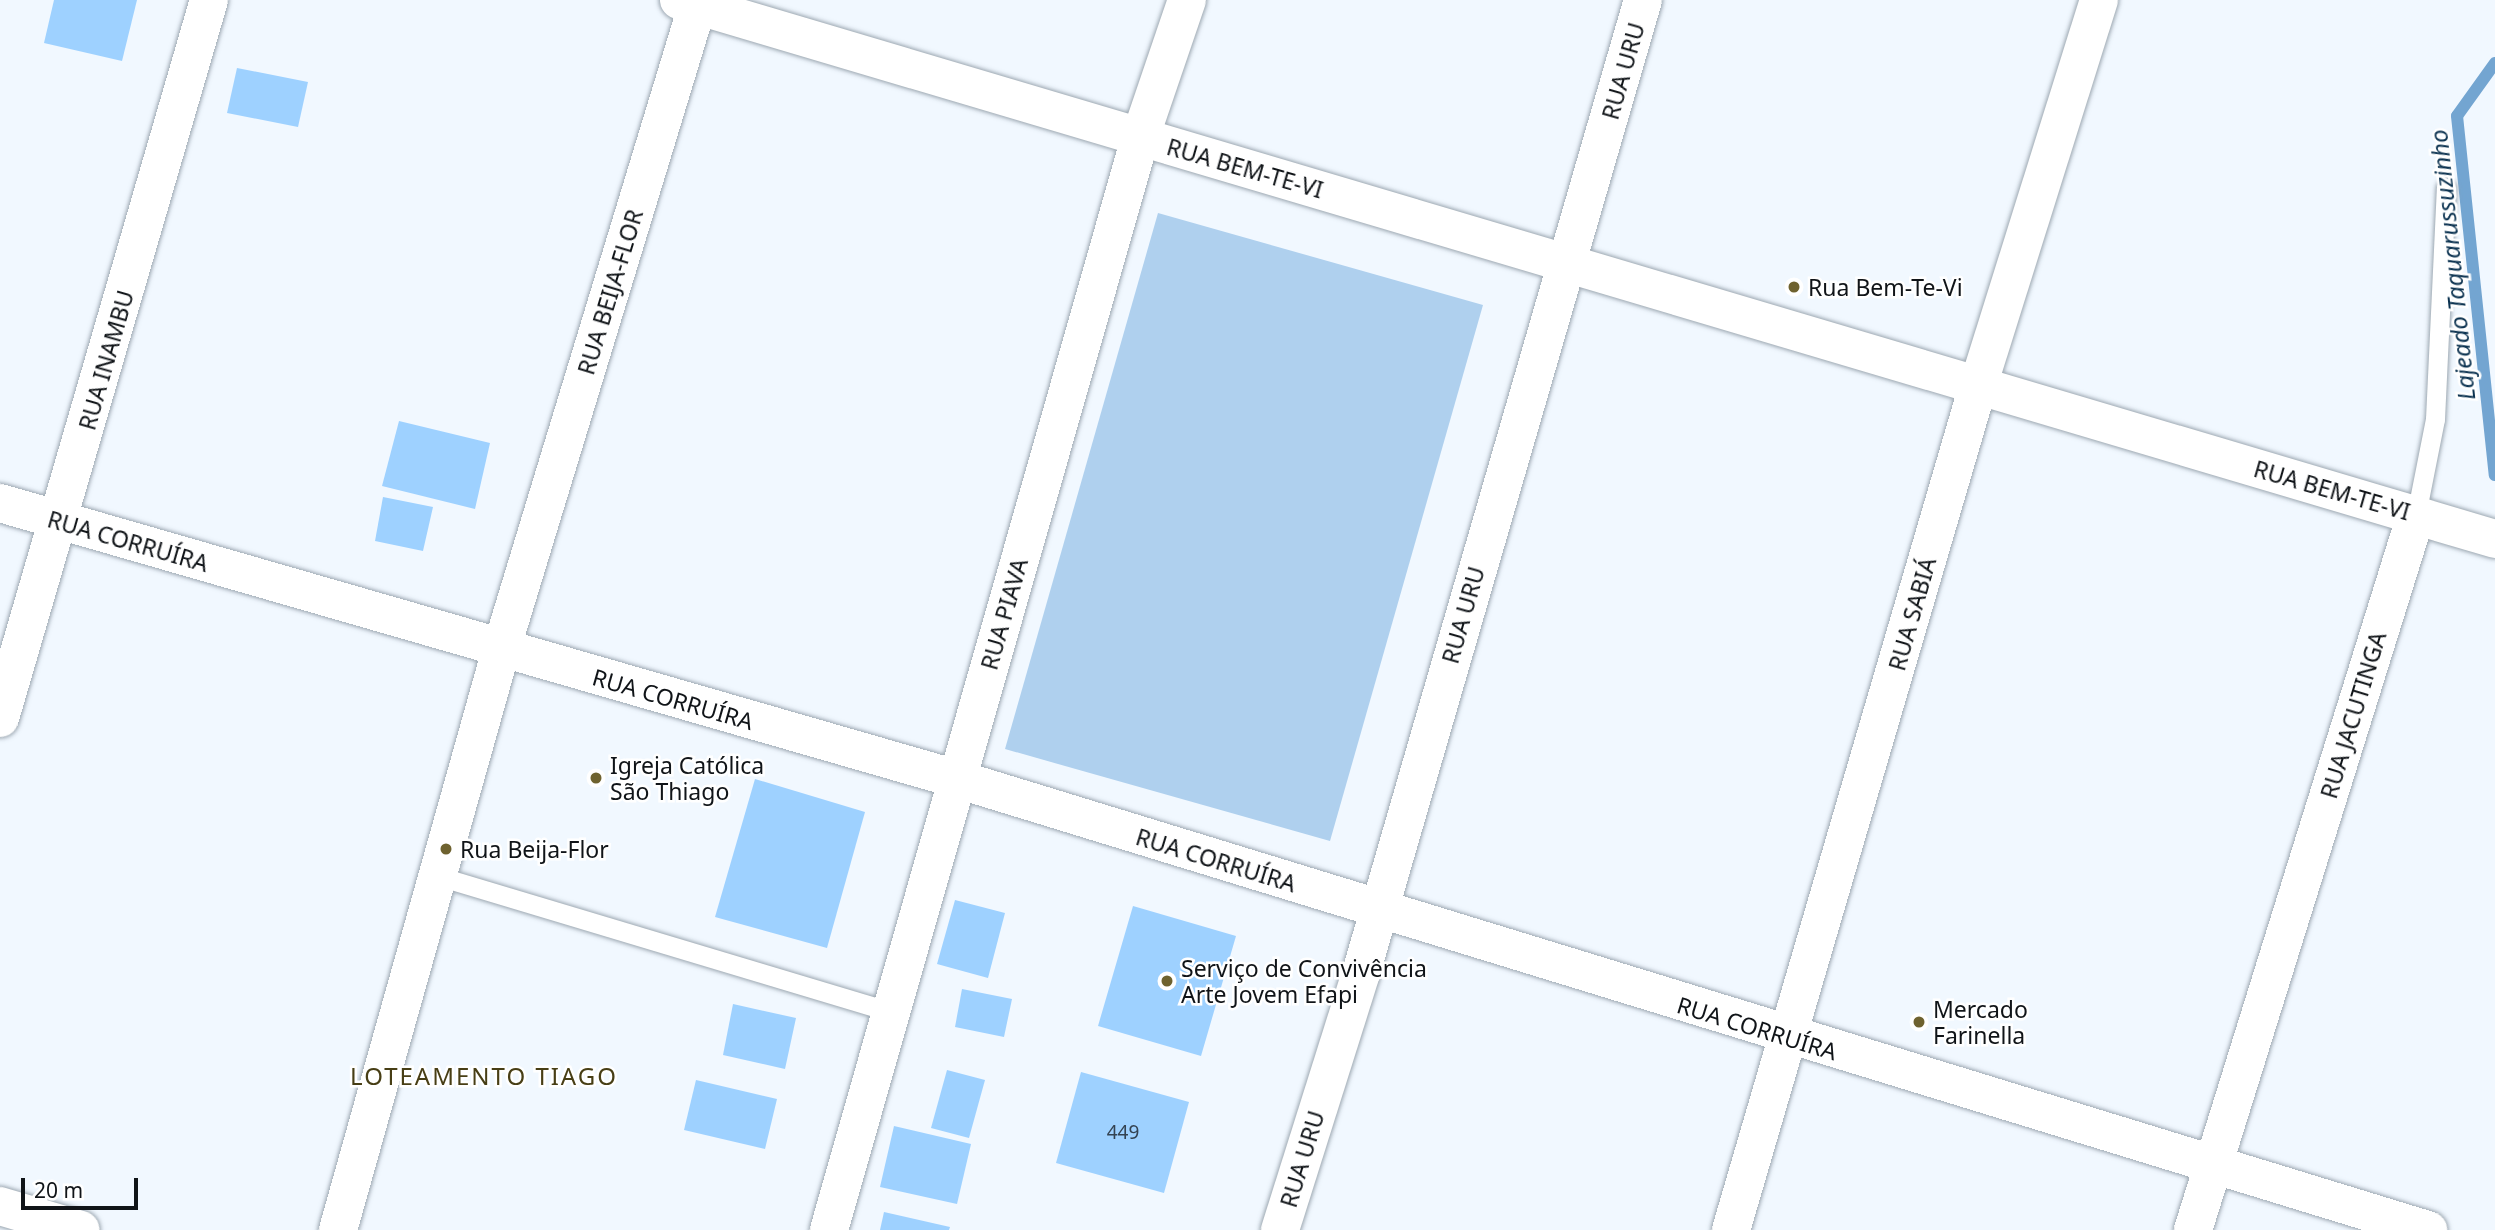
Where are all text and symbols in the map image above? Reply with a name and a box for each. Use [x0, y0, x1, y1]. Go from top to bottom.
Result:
street label: RUA URU [1596, 19, 1650, 123]
water label: Lajeado Taquarussuzinho [2423, 128, 2481, 402]
street label: RUA BEM-TE-VI [1164, 133, 1326, 203]
street label: RUA BEIJA-FLOR [572, 206, 648, 378]
place label: Rua Bem-Te-Vi [1808, 273, 1963, 301]
marker: Rua Bem-Te-Vi [1786, 279, 1802, 295]
street label: RUA INAMBU [73, 287, 139, 433]
street label: RUA BEM-TE-VI [2251, 455, 2413, 525]
street label: RUA CORRUÍRA [44, 505, 212, 577]
street label: RUA SABIÁ [1883, 554, 1941, 674]
street label: RUA PIAVA [975, 555, 1033, 673]
street label: RUA URU [1436, 563, 1490, 667]
street label: RUA JACUTINGA [2315, 628, 2391, 802]
street label: RUA CORRUÍRA [589, 663, 757, 735]
place label: Igreja Católica São Thiago [610, 751, 764, 805]
marker: Igreja Católica São Thiago [588, 770, 604, 786]
street label: RUA CORRUÍRA [1133, 823, 1299, 897]
place label: Rua Beija-Flor [460, 835, 609, 863]
marker: Rua Beija-Flor [438, 841, 454, 857]
place label: Serviço de Convivência Arte Jovem Efapi [1181, 954, 1427, 1008]
marker: Serviço de Convivência Arte Jovem Efapi [1159, 973, 1175, 989]
street label: RUA CORRUÍRA [1674, 991, 1840, 1065]
place label: Mercado Farinella [1933, 995, 2028, 1049]
marker: Mercado Farinella [1911, 1014, 1927, 1030]
district label: LOTEAMENTO TIAGO [352, 1062, 616, 1090]
street label: RUA URU [1274, 1107, 1330, 1211]
house number: 449 [1107, 1122, 1139, 1144]
scale bar [24, 1164, 142, 1208]
text: 20 m [34, 1176, 83, 1204]

